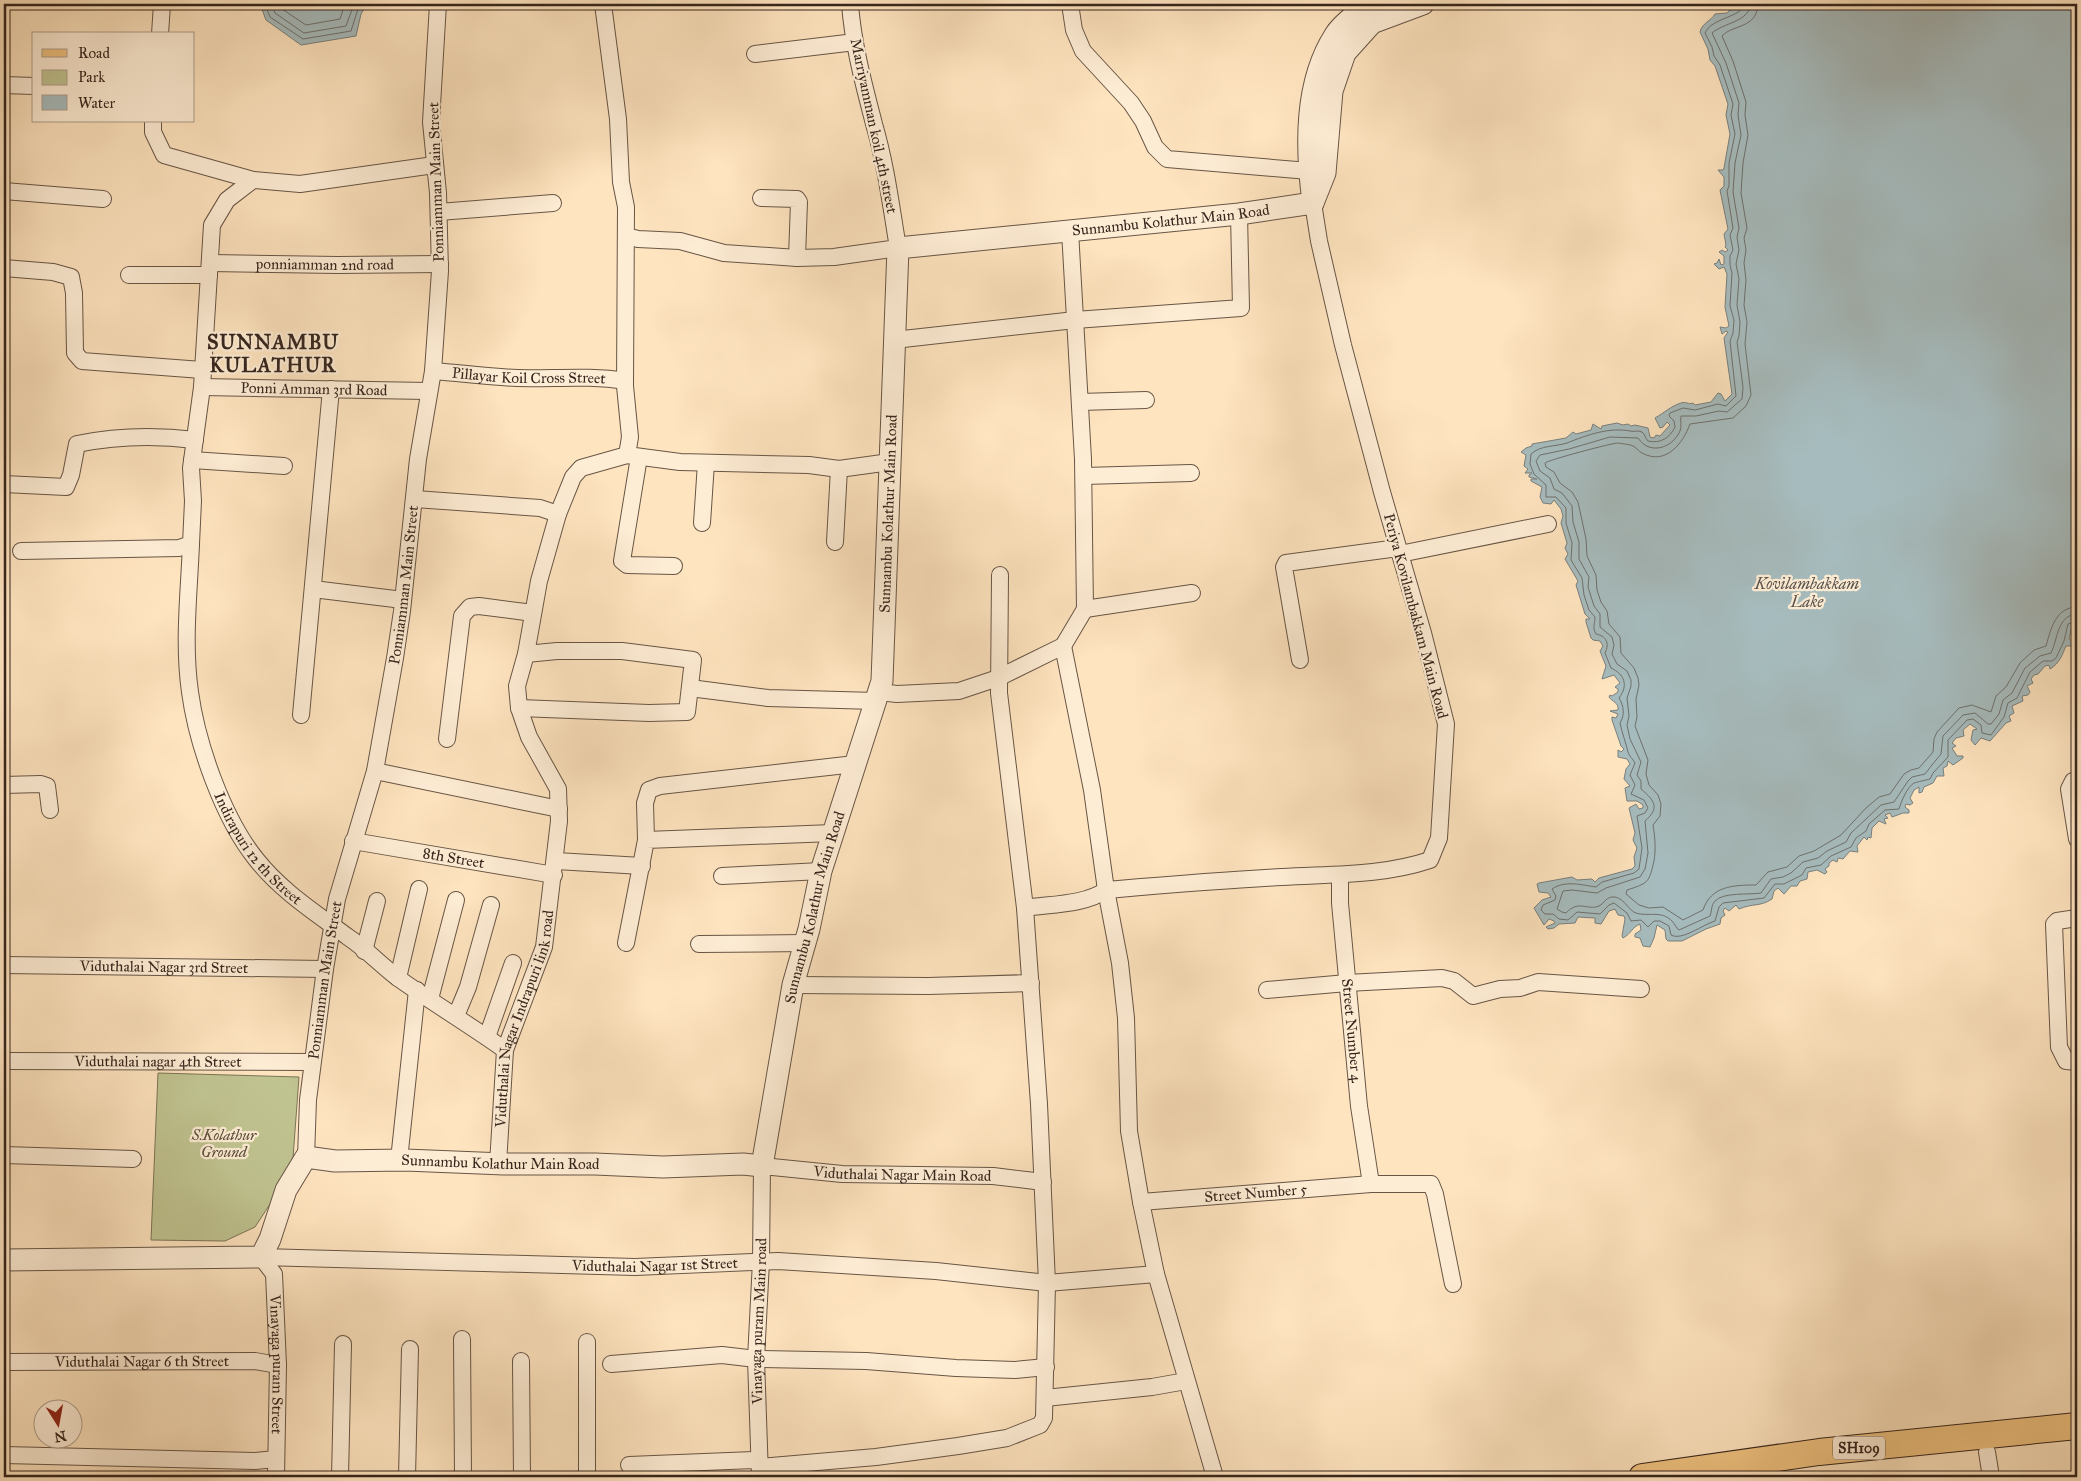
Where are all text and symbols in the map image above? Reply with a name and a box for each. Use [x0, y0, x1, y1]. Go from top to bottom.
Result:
legend [32, 32, 195, 122]
street label: Marriyamman koil 4th street [847, 37, 901, 216]
text: Road [78, 44, 110, 62]
text: Park [78, 68, 105, 86]
text: Water [78, 94, 115, 112]
street label: Ponniamman Main Street [424, 101, 448, 262]
street label: Sunnambu Kolathur Main Road [1071, 201, 1271, 240]
street label: ponniamman 2nd road [255, 255, 395, 274]
district label: SUNNAMBU KULATHUR [207, 330, 339, 377]
street label: Pillayar Koil Cross Street [451, 364, 607, 388]
street label: Ponni Amman 3rd Road [240, 379, 388, 399]
street label: Sunnambu Kolathur Main Road [876, 414, 901, 613]
street label: Ponniamman Main Street [385, 504, 422, 666]
street label: Periya Kovilambakkam Main Road [1380, 511, 1452, 721]
water label: Kovilambakkam Lake [1754, 574, 1859, 611]
street label: Indirapuri 12 th Street [210, 789, 306, 909]
street label: Sunnambu Kolathur Main Road [781, 809, 849, 1005]
street label: 8th Street [421, 844, 486, 872]
street label: Ponniamman Main Street [304, 899, 346, 1061]
street label: Viduthalai Nagar Indrapuri link road [491, 909, 557, 1129]
street label: Viduthalai Nagar 3rd Street [79, 957, 249, 977]
street label: Street Number 4 [1338, 978, 1366, 1084]
street label: Viduthalai nagar 4th Street [73, 1052, 242, 1071]
park label: S.Kolathur Ground [191, 1126, 257, 1161]
street label: Sunnambu Kolathur Main Road [401, 1151, 600, 1173]
street label: Viduthalai Nagar Main Road [812, 1162, 992, 1185]
street label: Street Number 5 [1204, 1180, 1308, 1206]
street label: Vinayaga puram Main road [747, 1237, 770, 1406]
street label: Viduthalai Nagar 1st Street [571, 1254, 739, 1276]
street label: Vinayaga puram Street [266, 1293, 287, 1435]
street label: Viduthalai Nagar 6 th Street [54, 1352, 230, 1371]
north arrow [32, 1398, 82, 1448]
text: N [53, 1427, 68, 1446]
road number: SH109 [1833, 1436, 1885, 1460]

